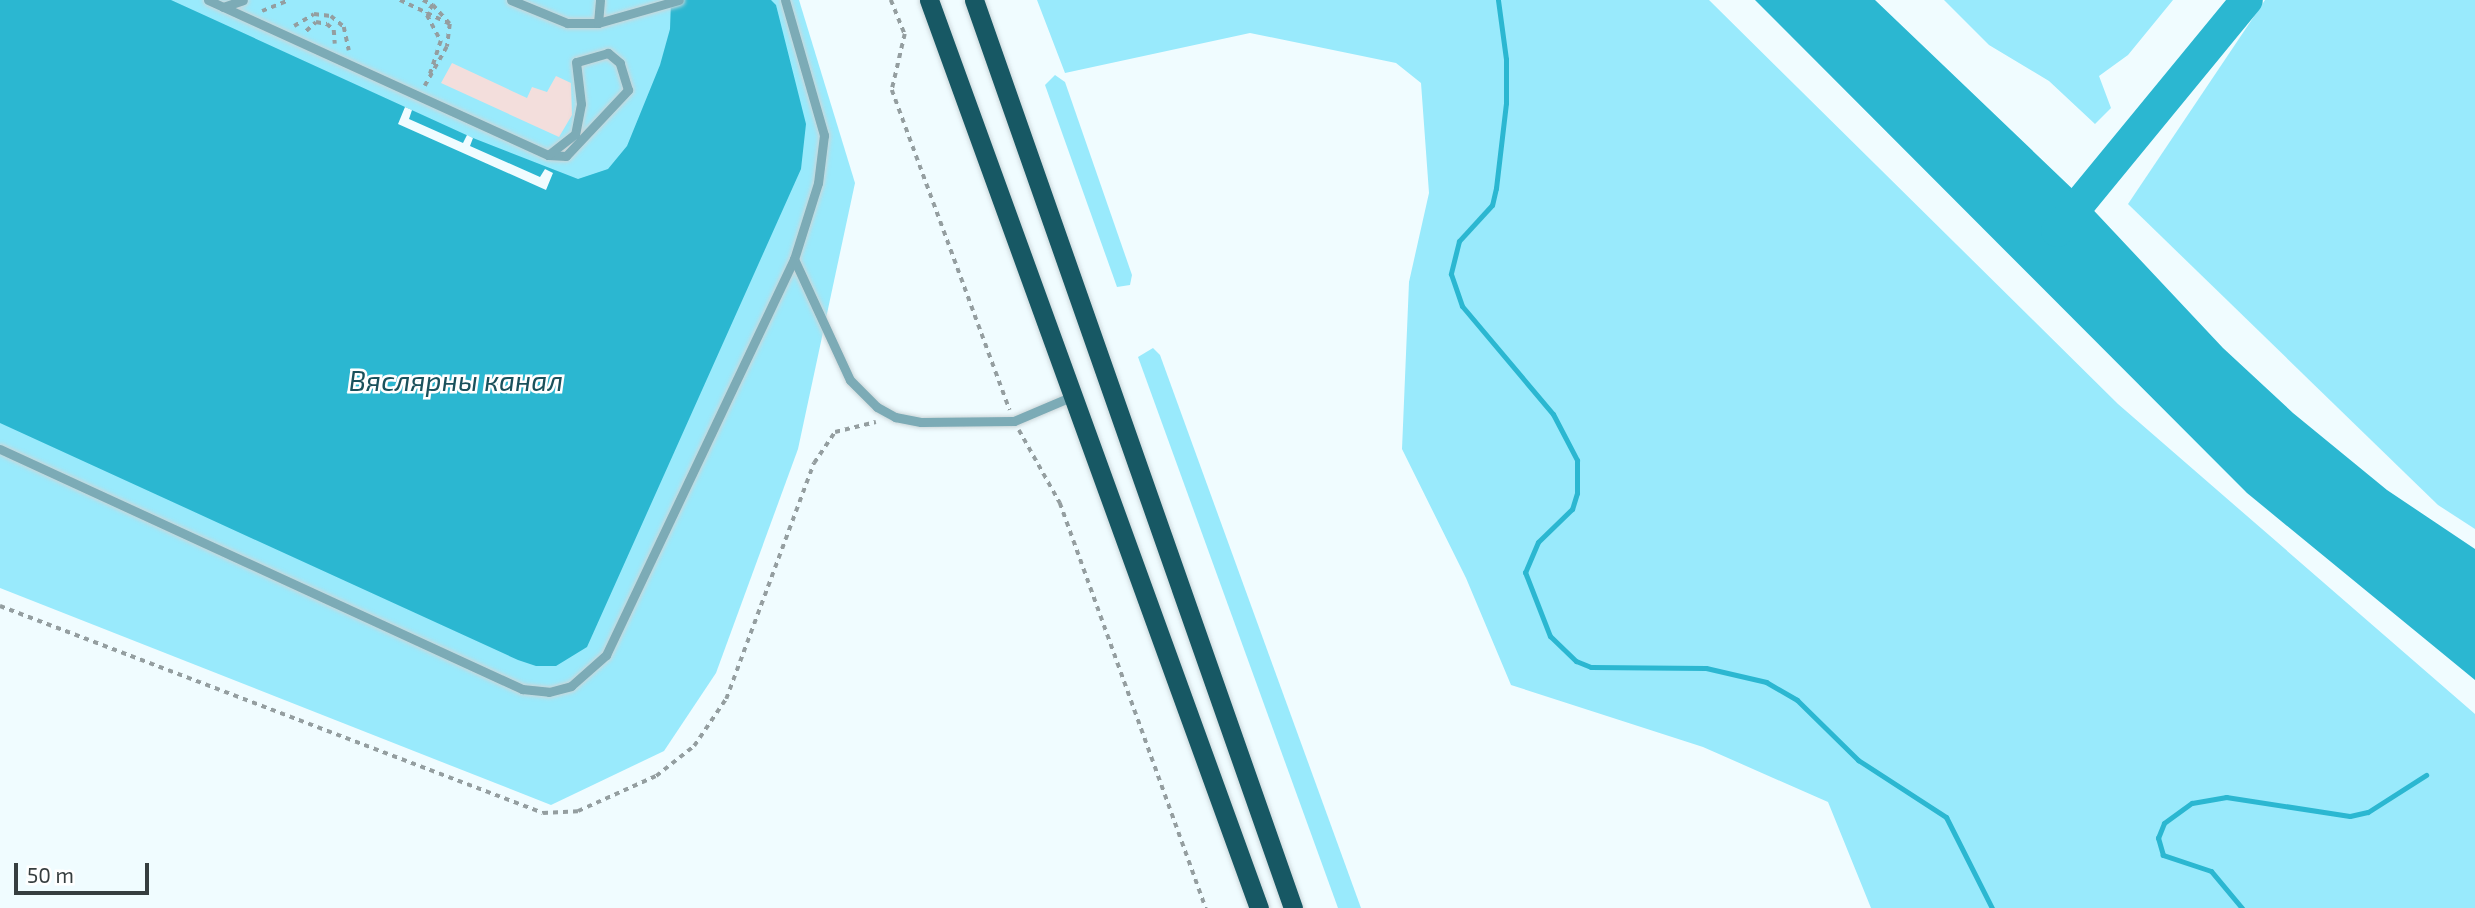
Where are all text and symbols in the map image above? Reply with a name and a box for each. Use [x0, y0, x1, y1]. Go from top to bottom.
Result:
water label: Вяслярны канал [349, 363, 563, 397]
scale bar [18, 848, 152, 892]
text: 50 m [27, 862, 74, 887]

